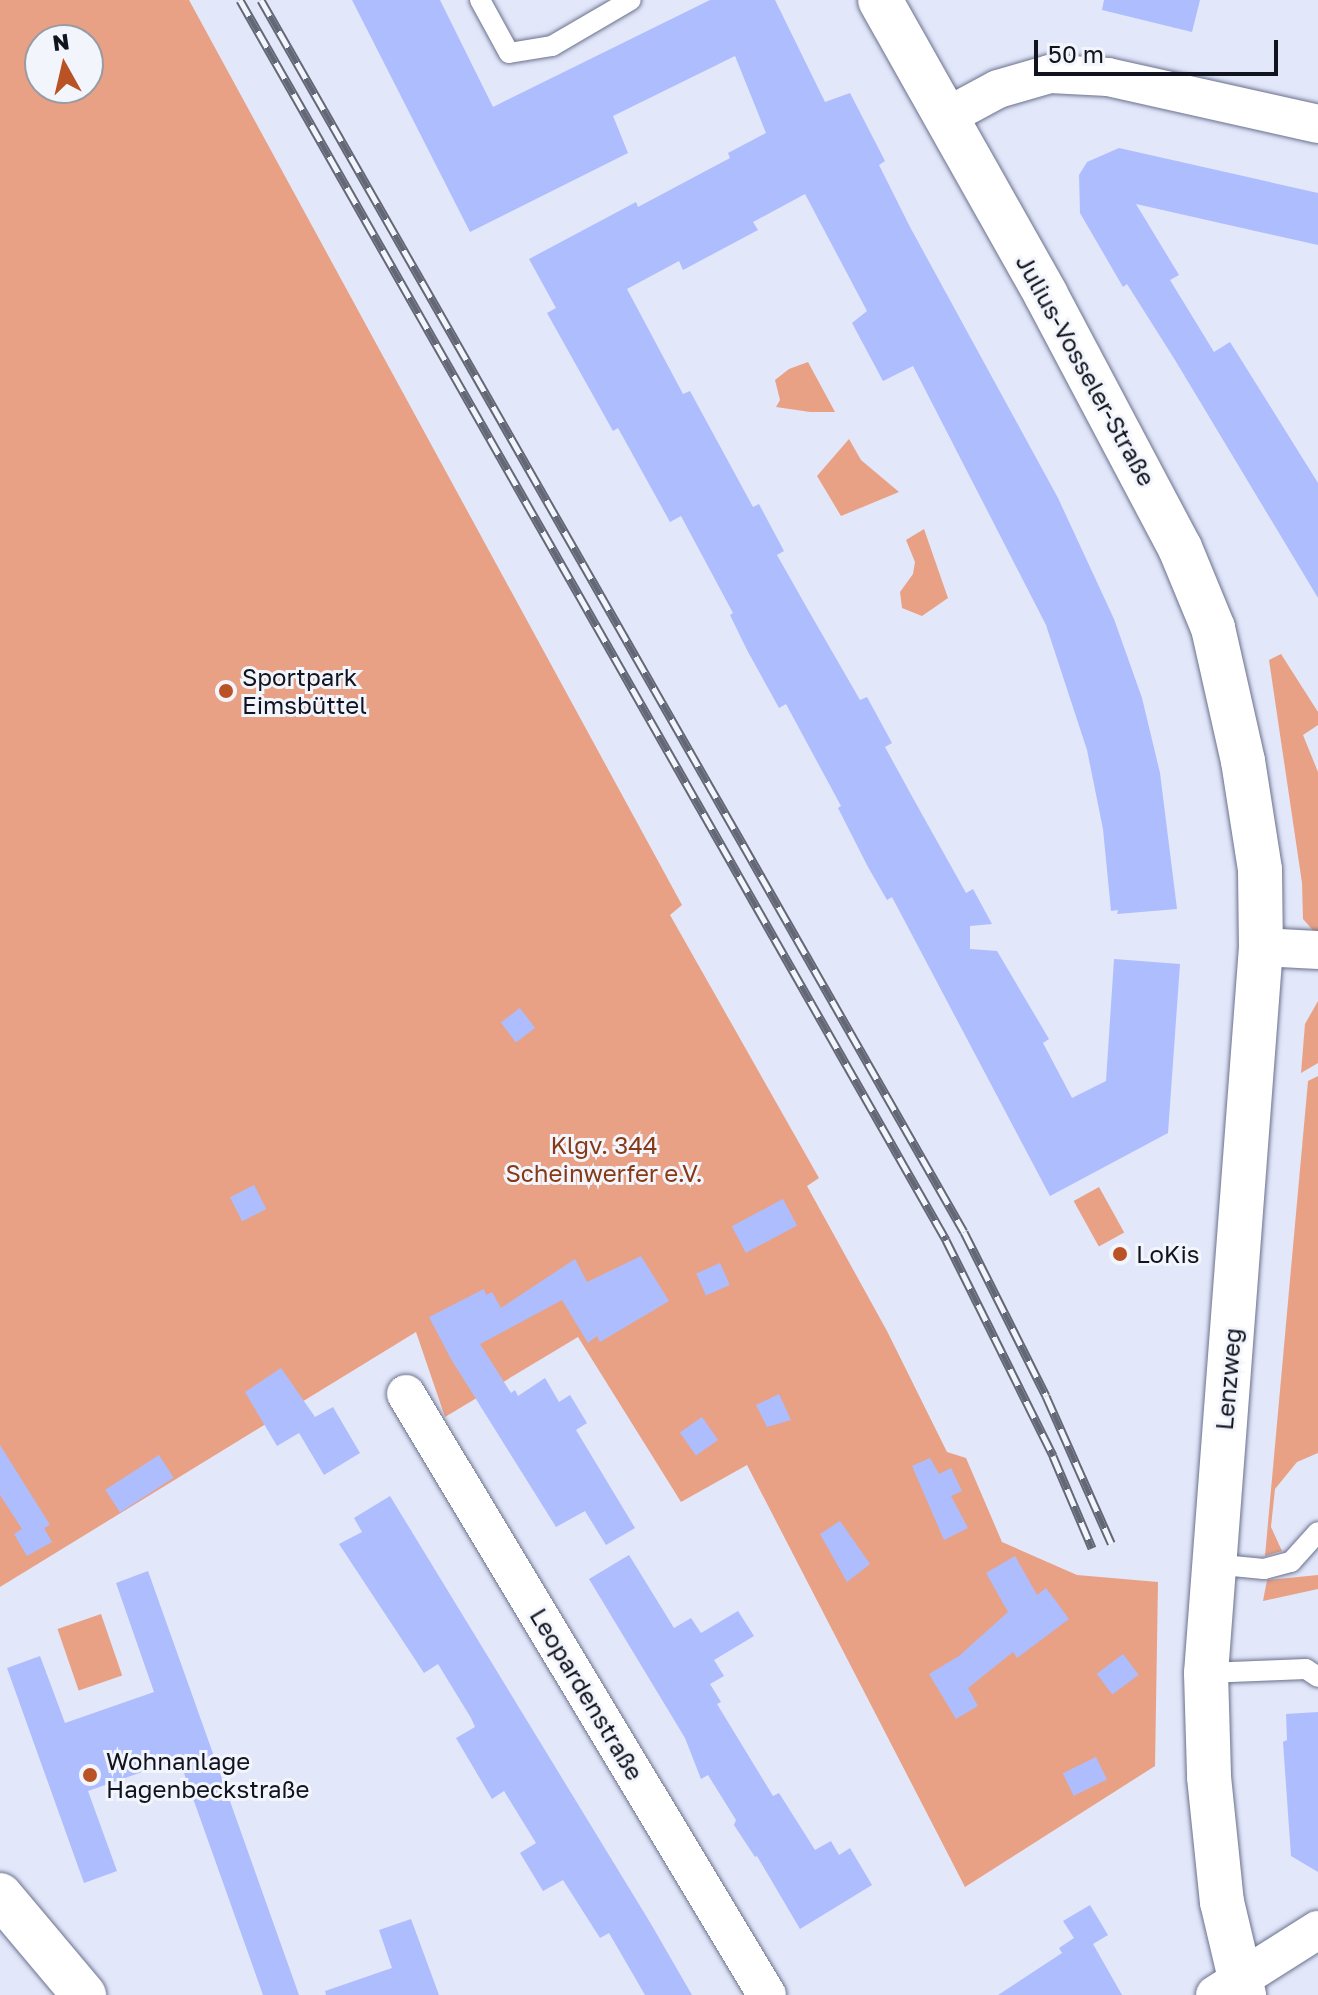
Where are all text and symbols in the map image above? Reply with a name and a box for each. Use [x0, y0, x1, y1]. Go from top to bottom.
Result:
north arrow [24, 24, 104, 104]
scale bar [1038, 24, 1282, 74]
text: N [51, 27, 71, 56]
text: 50 m [1048, 39, 1104, 68]
street label: Julius-Vosseler-Straße [1010, 249, 1162, 491]
place label: Sportpark Eimsbüttel [242, 663, 367, 719]
marker: Sportpark Eimsbüttel [217, 682, 235, 700]
park label: Klgv. 344 Scheinwerfer e.V. [505, 1131, 703, 1187]
place label: LoKis [1136, 1240, 1200, 1268]
marker: LoKis [1111, 1245, 1129, 1263]
street label: Lenzweg [1209, 1327, 1247, 1431]
street label: Leopardenstraße [524, 1603, 650, 1785]
place label: Wohnanlage Hagenbeckstraße [106, 1747, 309, 1803]
marker: Wohnanlage Hagenbeckstraße [81, 1766, 99, 1784]

